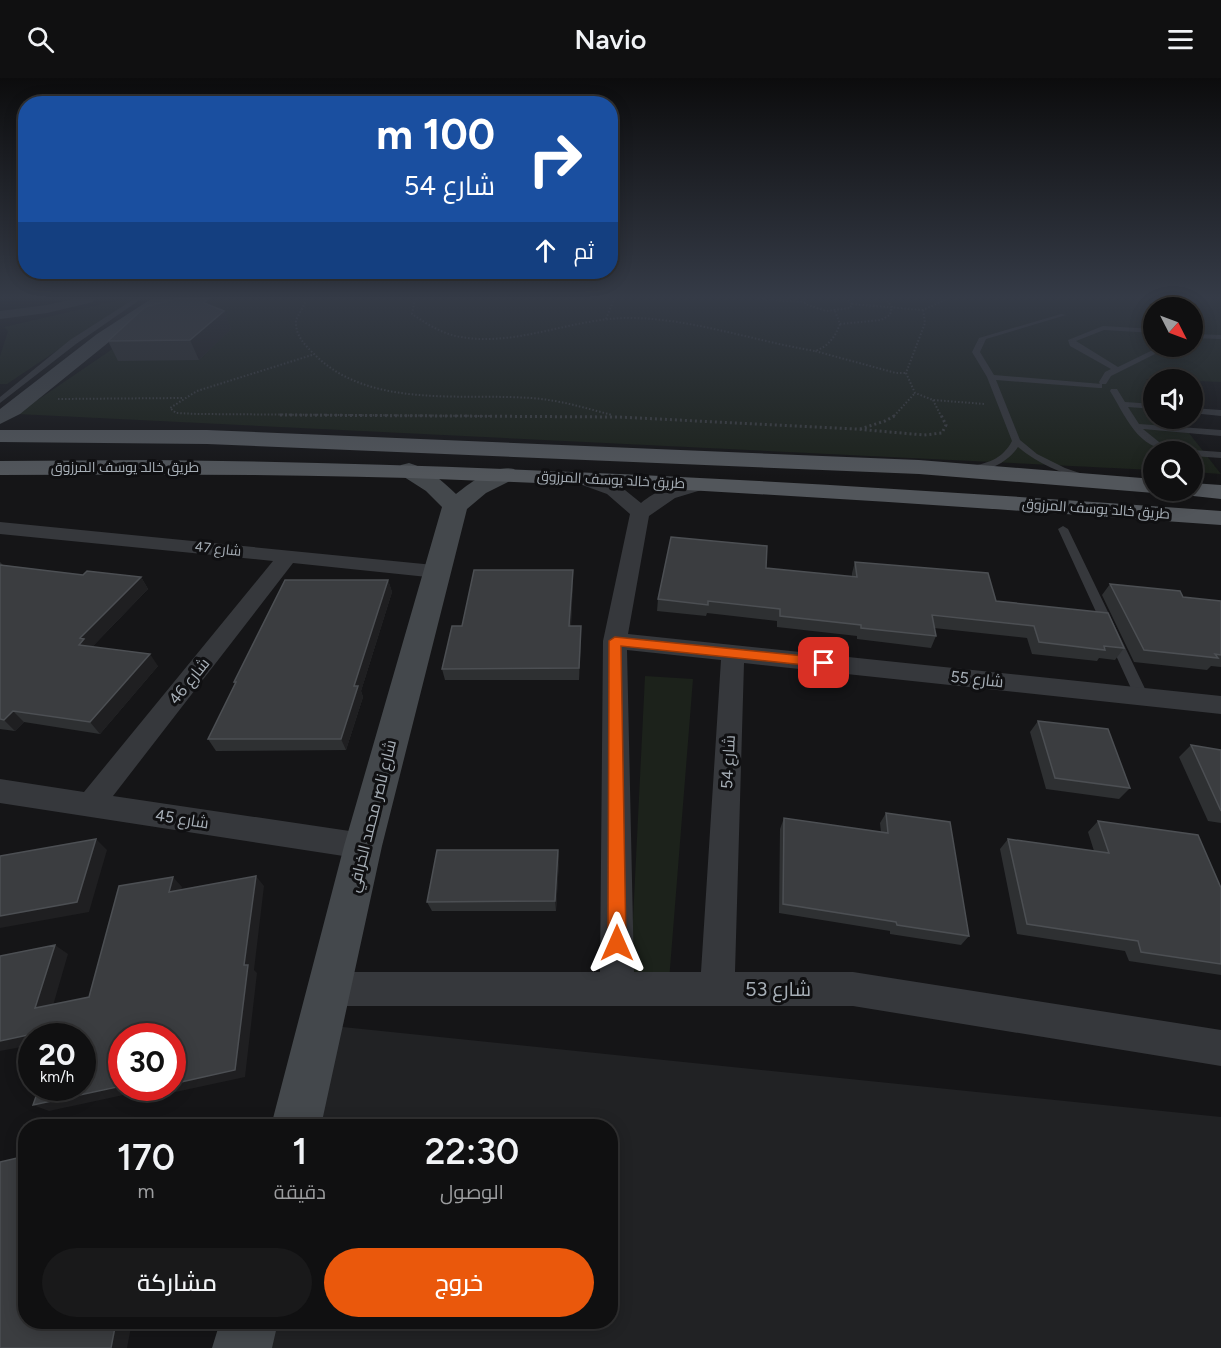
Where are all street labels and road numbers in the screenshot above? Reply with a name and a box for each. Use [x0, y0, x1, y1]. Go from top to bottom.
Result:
street label: طريق خالد يوسف المرزوق [51, 459, 199, 476]
street label: طريق خالد يوسف المرزوق [536, 468, 686, 492]
street label: طريق خالد يوسف المرزوق [1021, 495, 1171, 523]
street label: شارع 47 [194, 538, 242, 560]
street label: شارع 46 [165, 654, 215, 709]
street label: شارع 55 [949, 667, 1005, 693]
street label: شارع 54 [717, 734, 741, 790]
street label: شارع ناصر محمد الخرافي [344, 738, 404, 895]
street label: شارع 45 [153, 805, 210, 835]
street label: شارع 53 [745, 977, 811, 1003]

